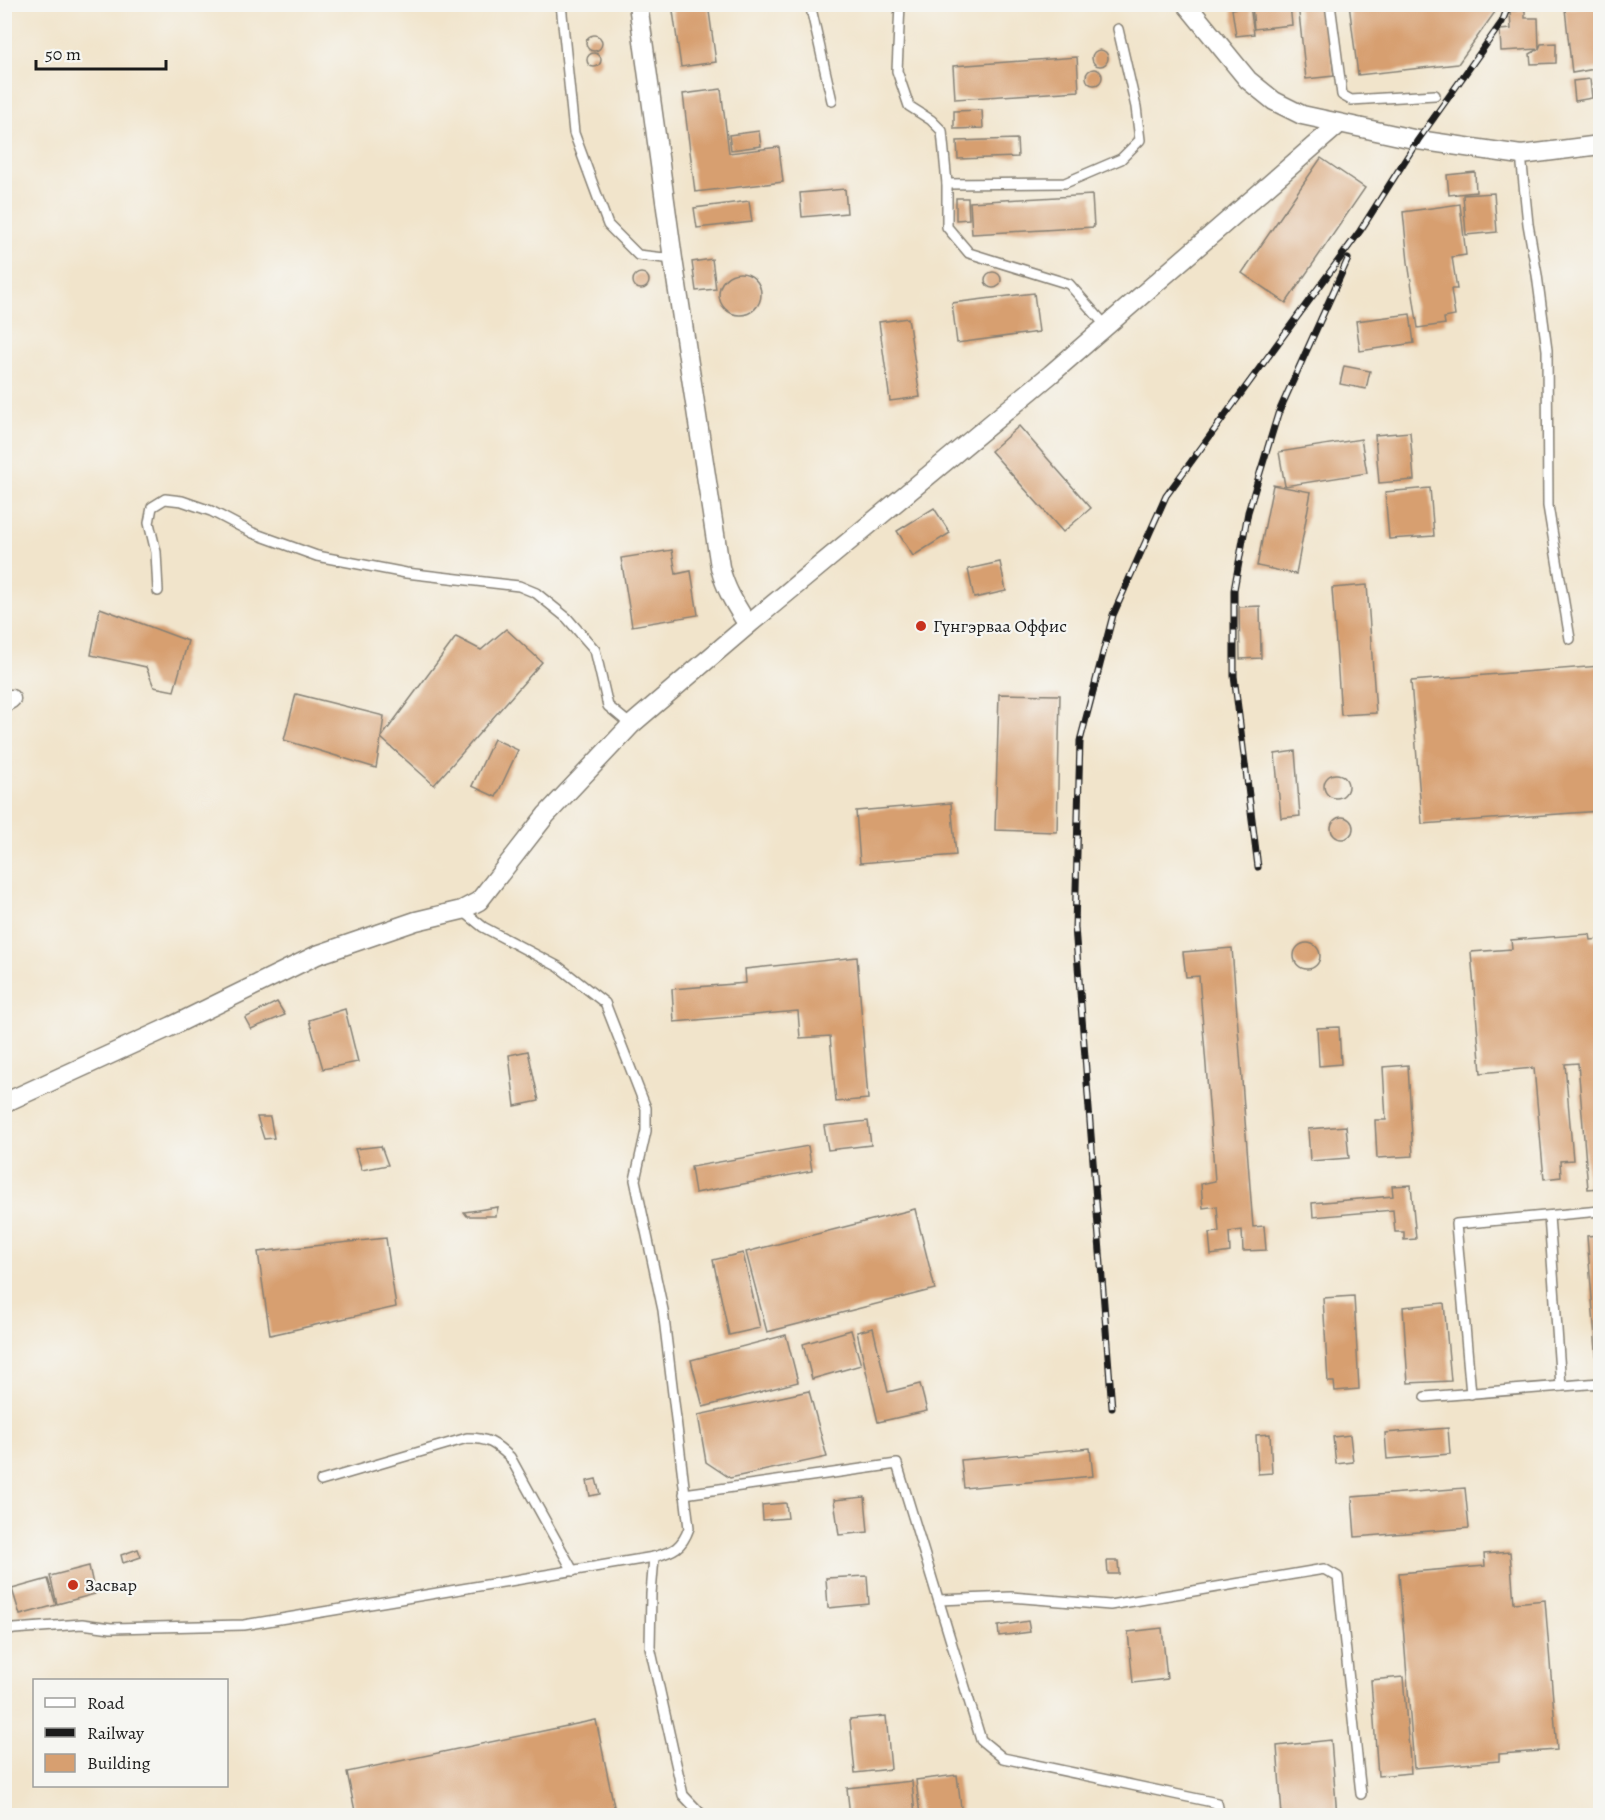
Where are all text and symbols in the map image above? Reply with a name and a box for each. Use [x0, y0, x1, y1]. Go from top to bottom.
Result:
scale bar [36, 33, 166, 71]
text: 50 m [45, 42, 81, 66]
place label: Гүнгэрваа Оффис [933, 614, 1067, 638]
marker: Гүнгэрваа Оффис [914, 619, 928, 633]
place label: Засвар [85, 1573, 137, 1597]
marker: Засвар [66, 1578, 80, 1592]
legend [33, 1679, 228, 1787]
text: Road [87, 1691, 125, 1715]
text: Railway [87, 1721, 145, 1745]
text: Building [87, 1751, 151, 1775]

